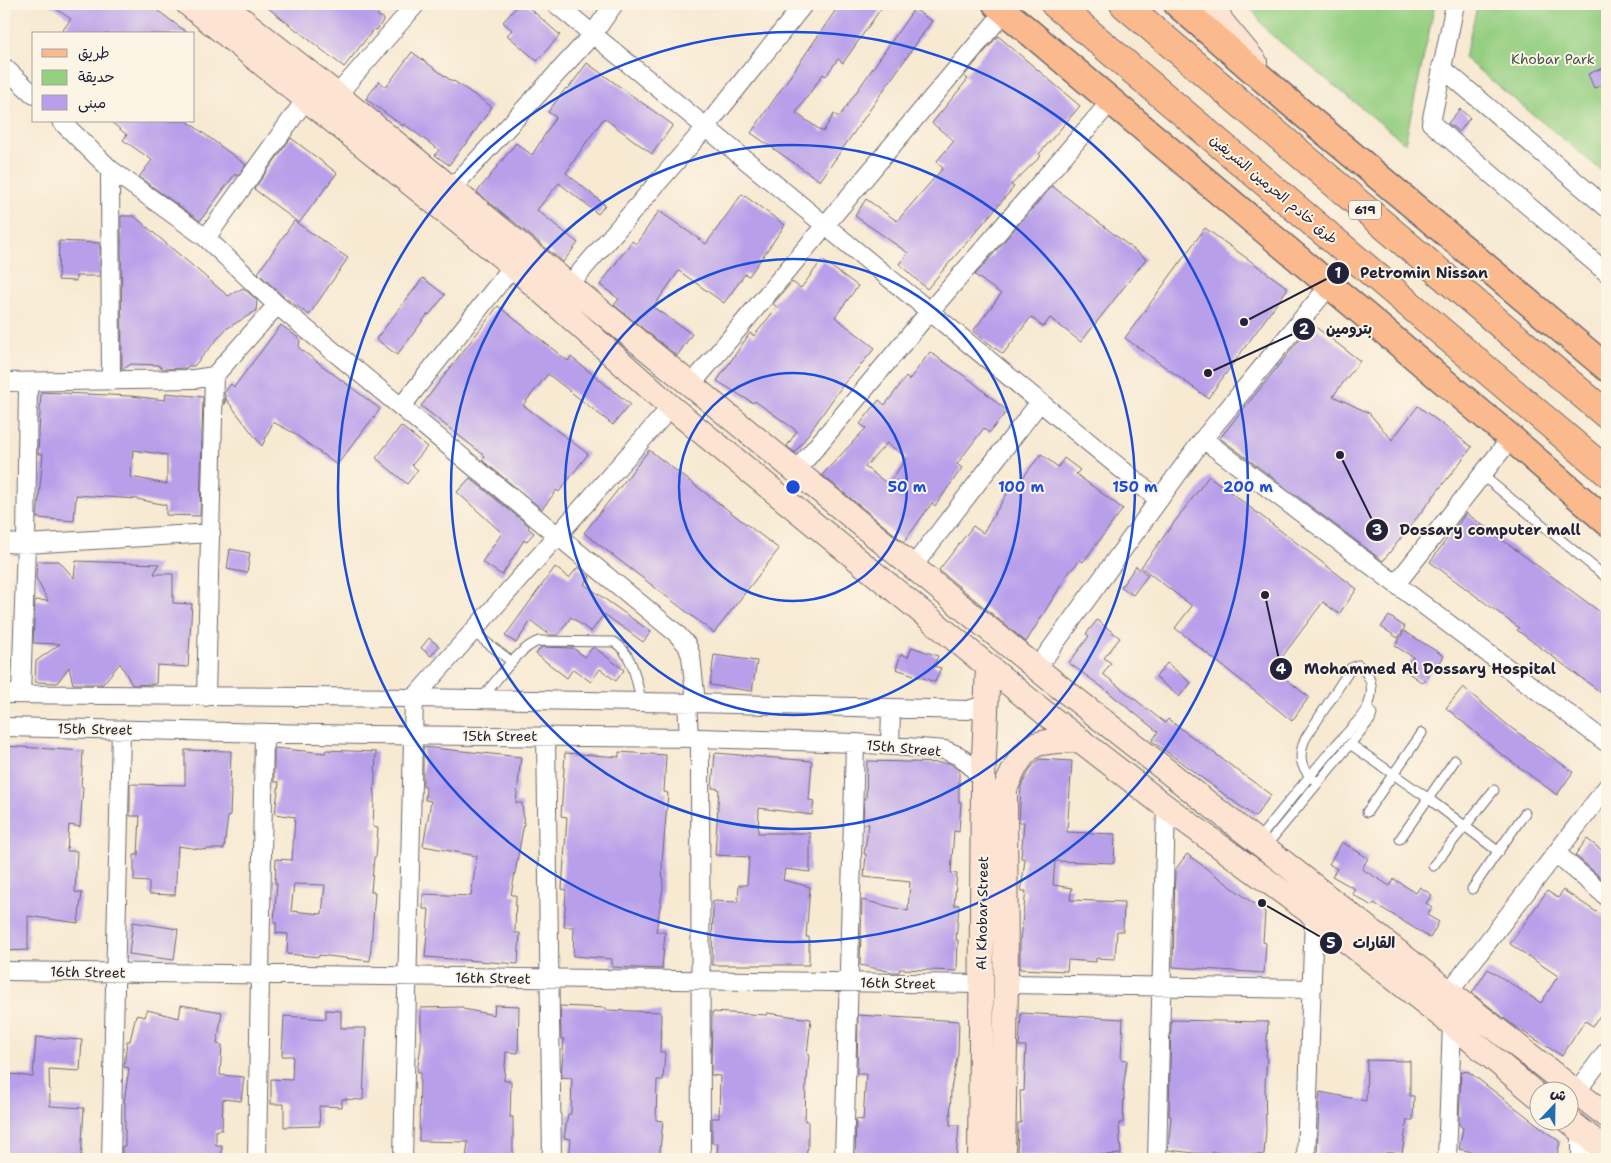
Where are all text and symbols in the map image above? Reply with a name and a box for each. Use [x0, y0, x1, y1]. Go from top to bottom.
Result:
legend [32, 32, 195, 122]
text: طريق [78, 43, 110, 63]
park label: Khobar Park [1511, 50, 1595, 68]
text: حديقة [78, 67, 115, 87]
text: مبنى [78, 93, 106, 113]
street label: طرق خادم الحرمين الشريفين [1204, 130, 1342, 250]
road number: 619 [1349, 200, 1381, 220]
callout: Petromin Nissan [1325, 258, 1498, 288]
text: 1 [1335, 263, 1342, 283]
text: Petromin Nissan [1360, 263, 1488, 283]
callout: بترومين [1291, 314, 1382, 344]
text: 2 [1299, 319, 1310, 339]
text: بترومين [1326, 319, 1372, 339]
text: 50 m [888, 477, 927, 497]
text: 100 m [998, 477, 1044, 497]
text: 150 m [1112, 477, 1158, 497]
text: 200 m [1223, 477, 1273, 497]
centre of rings [784, 478, 802, 496]
callout: Dossary computer mall [1364, 515, 1590, 545]
text: 3 [1372, 520, 1382, 540]
text: Dossary computer mall [1399, 520, 1581, 540]
callout: Mohammed Al Dossary Hospital [1269, 654, 1566, 684]
text: 4 [1276, 659, 1287, 679]
text: Mohammed Al Dossary Hospital [1304, 659, 1556, 679]
street label: 15th Street [57, 719, 133, 739]
street label: 15th Street [463, 727, 537, 745]
street label: 15th Street [866, 736, 942, 760]
street label: Al Khobar Street [972, 856, 992, 970]
callout: القارات [1318, 928, 1405, 958]
text: 5 [1326, 933, 1336, 953]
text: القارات [1353, 933, 1395, 953]
street label: 16th Street [50, 962, 126, 982]
street label: 16th Street [455, 968, 531, 988]
street label: 16th Street [860, 973, 936, 993]
north arrow [1528, 1080, 1578, 1130]
text: ش [1548, 1083, 1569, 1105]

